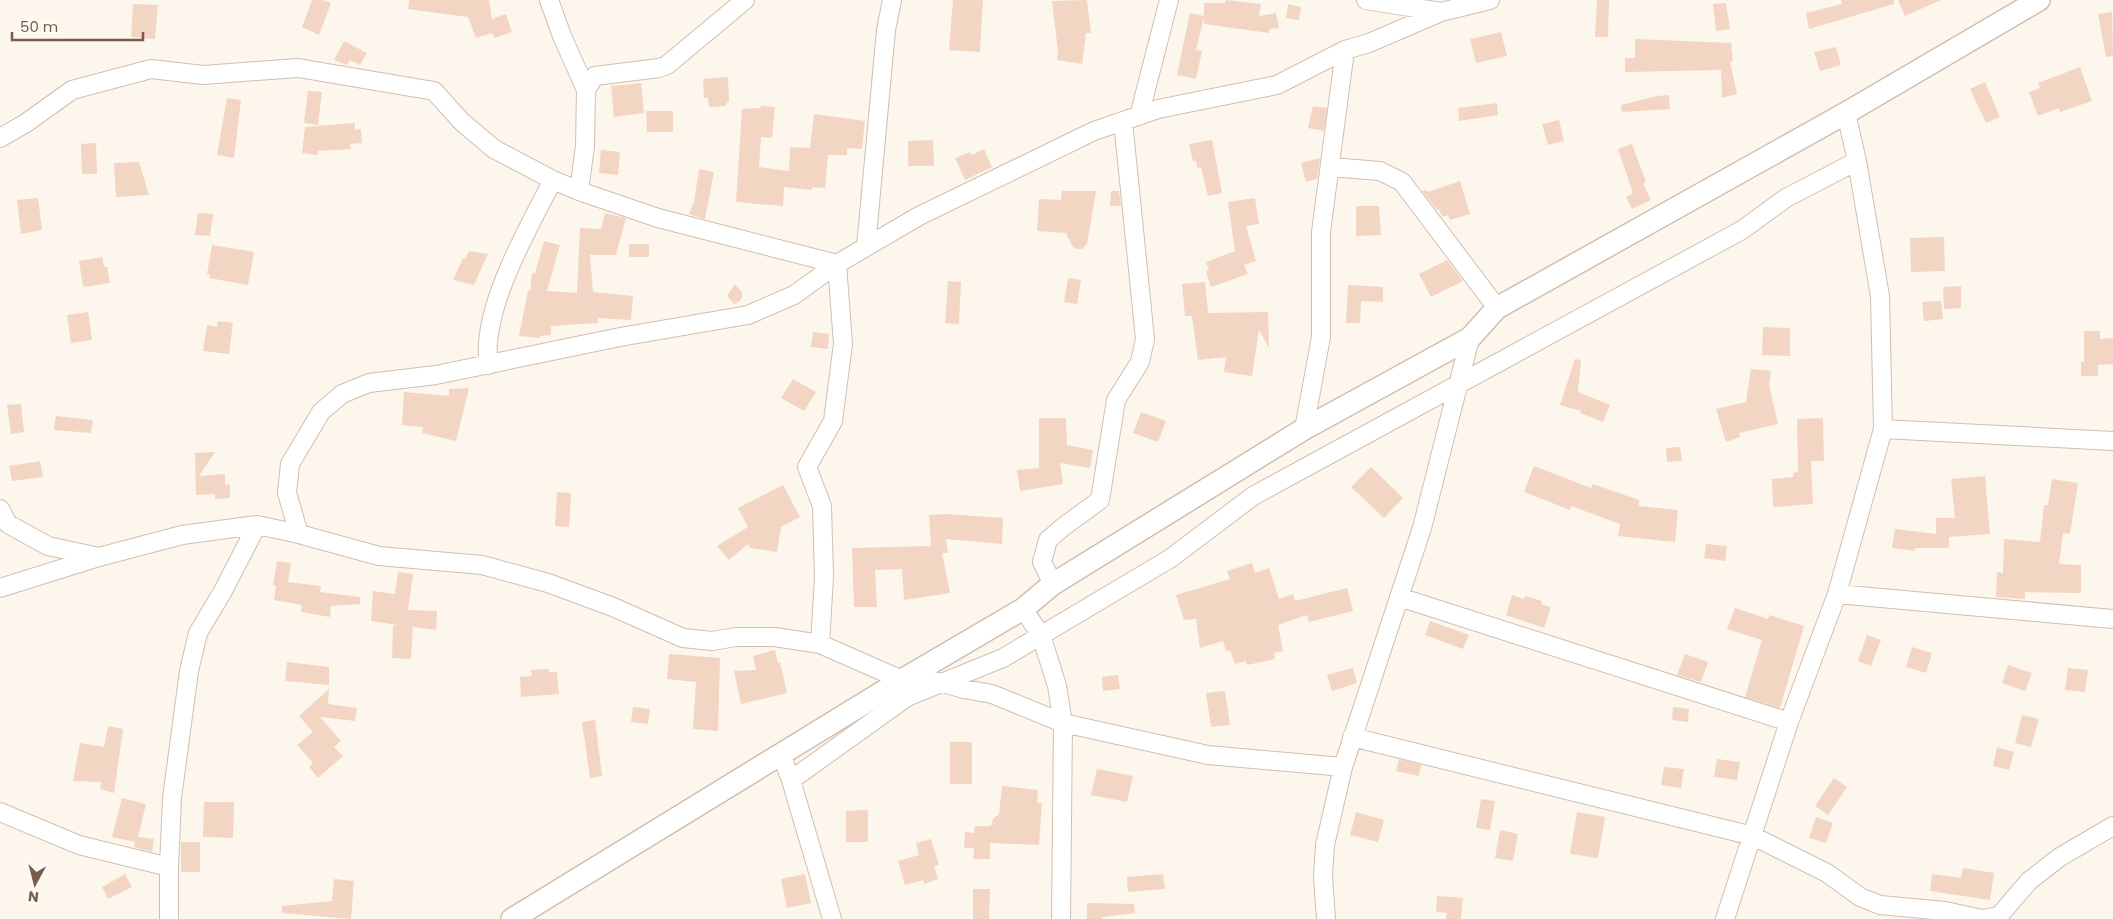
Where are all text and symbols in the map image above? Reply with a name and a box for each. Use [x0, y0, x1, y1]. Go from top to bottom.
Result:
scale bar [12, 10, 144, 42]
text: 50 m [20, 16, 58, 37]
north arrow [10, 859, 60, 909]
text: N [27, 886, 40, 907]

